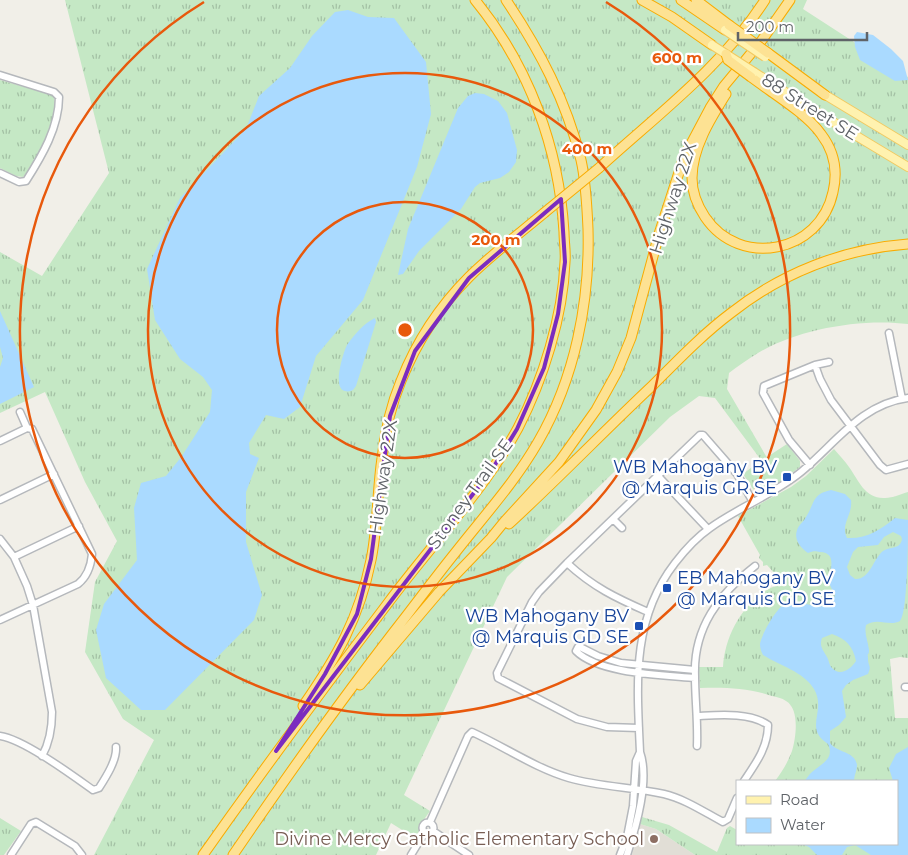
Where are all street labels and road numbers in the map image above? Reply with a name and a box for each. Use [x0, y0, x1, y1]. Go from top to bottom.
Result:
street label: 88 Street SE [758, 69, 862, 145]
street label: Highway 22X [645, 139, 701, 257]
street label: Highway 22X [364, 418, 402, 536]
street label: Stoney Trail SE [422, 434, 518, 554]

